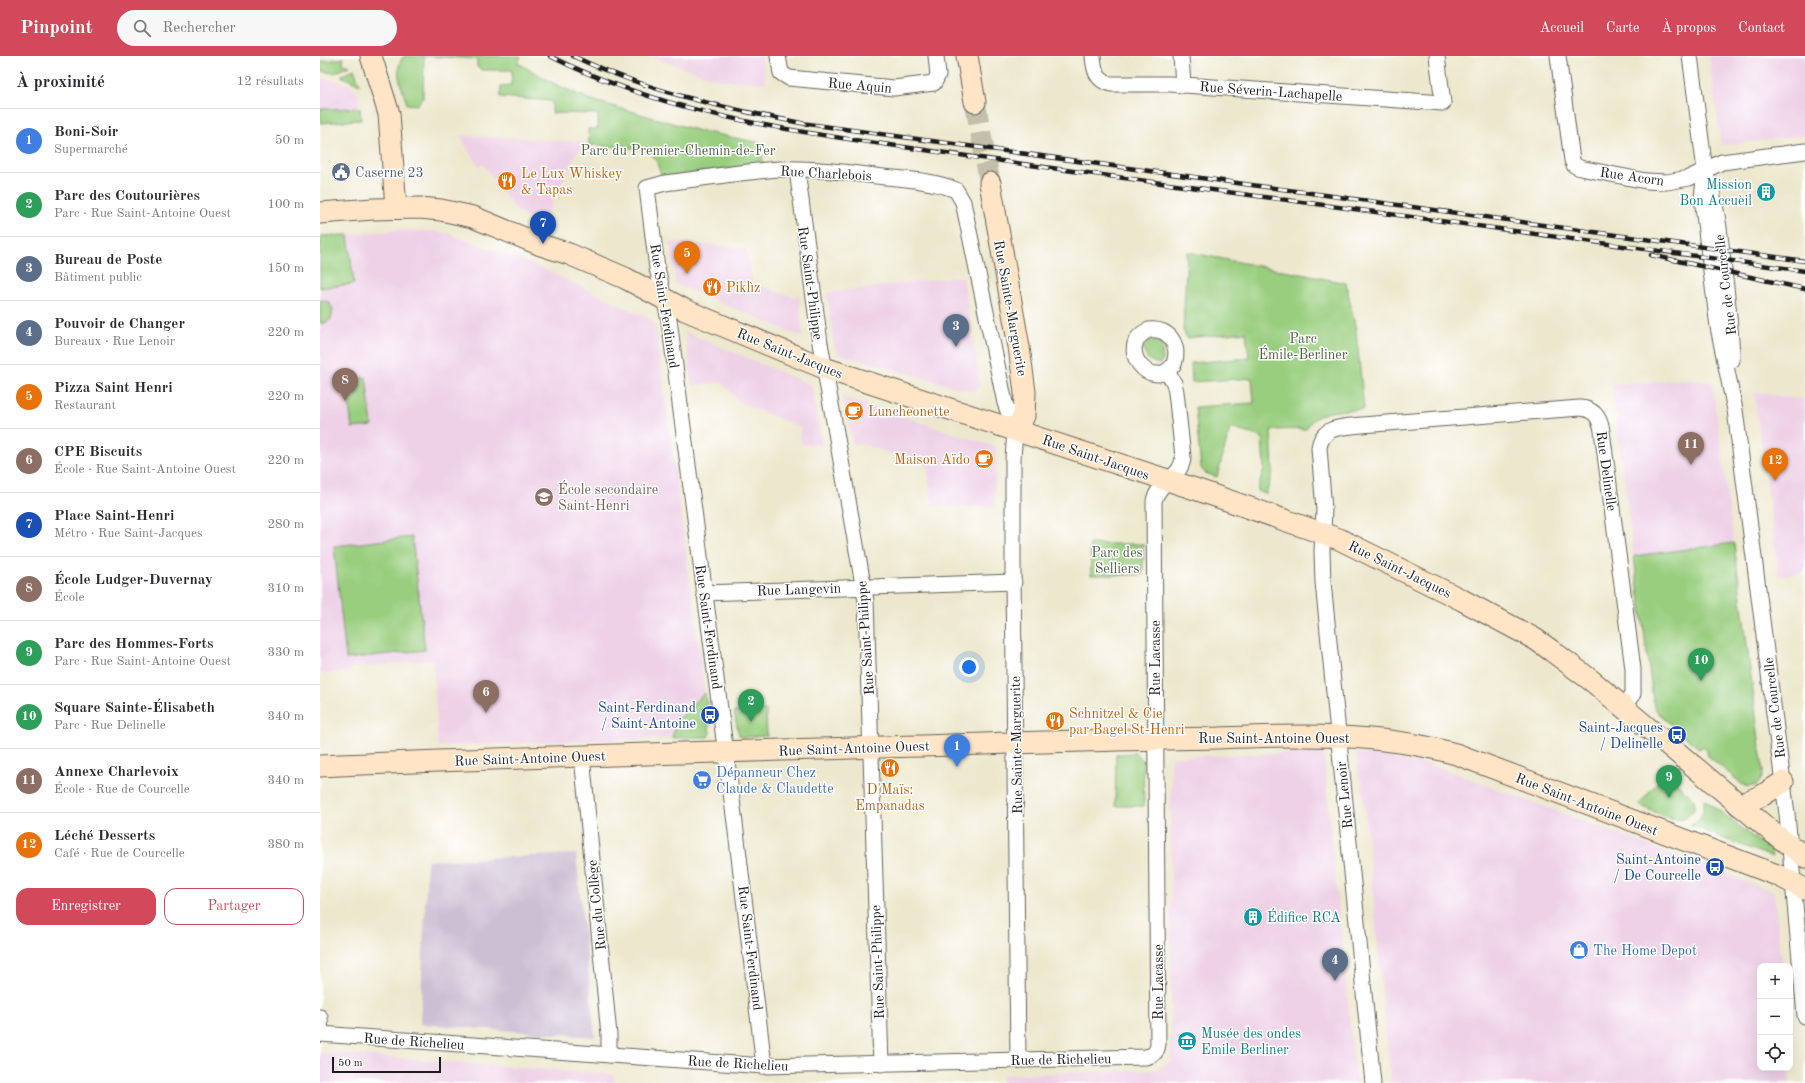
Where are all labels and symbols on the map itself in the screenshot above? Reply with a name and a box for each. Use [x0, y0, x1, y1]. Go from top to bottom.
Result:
street label: Rue Aquin [827, 76, 893, 96]
street label: Rue Séverin-Lachapelle [1199, 80, 1343, 104]
park label: Parc du Premier-Chemin-de-Fer [581, 144, 776, 158]
public building icon: Caserne 23 [330, 161, 352, 183]
street label: Rue Charlebois [780, 165, 872, 183]
place label: Caserne 23 [355, 166, 424, 180]
street label: Rue Acorn [1599, 166, 1665, 188]
place label: Le Lux Whiskey & Tapas [521, 167, 623, 197]
restaurant icon: Le Lux Whiskey & Tapas [496, 170, 518, 192]
place label: Mission Bon Accuèil [1680, 178, 1752, 208]
building icon: Mission Bon Accuèil [1755, 181, 1777, 203]
pin: 7 [530, 211, 556, 244]
street label: Rue Saint-Philippe [795, 226, 825, 341]
street label: Rue de Courcelle [1713, 234, 1739, 336]
street label: Rue Sainte-Marguerite [991, 239, 1029, 377]
pin: 5 [674, 241, 700, 274]
street label: Rue Saint-Ferdinand [647, 243, 681, 369]
restaurant icon: Piklìz [701, 276, 723, 298]
place label: Piklìz [726, 281, 760, 295]
pin: 3 [943, 314, 969, 347]
street label: Rue Saint-Jacques [735, 326, 844, 381]
park label: Parc Émile-Berliner [1258, 332, 1348, 362]
pin: 8 [332, 368, 358, 401]
cafe icon: Luncheonette [843, 400, 865, 422]
place label: Luncheonette [868, 405, 950, 419]
street label: Rue Delinelle [1593, 430, 1619, 512]
pin: 11 [1678, 432, 1704, 465]
street label: Rue Saint-Jacques [1040, 433, 1151, 483]
cafe icon: Maison Aïdo [973, 448, 995, 470]
pin: 12 [1762, 448, 1788, 481]
place label: Maison Aïdo [894, 453, 970, 467]
place label: École secondaire Saint-Henri [558, 480, 658, 513]
school or university icon: École secondaire Saint-Henri [533, 486, 555, 508]
street label: Rue Saint-Jacques [1346, 539, 1453, 601]
park label: Parc des Selliers [1091, 546, 1143, 576]
street label: Rue Saint-Ferdinand [692, 564, 724, 690]
street label: Rue Saint-Philippe [855, 580, 877, 695]
street label: Rue Langevin [757, 582, 842, 598]
street label: Rue Lacasse [1149, 620, 1163, 696]
pin: 10 [1688, 648, 1714, 681]
your location [959, 657, 979, 677]
street label: Rue de Courcelle [1762, 657, 1788, 759]
street label: Rue Sainte-Marguerite [1009, 676, 1025, 814]
pin: 6 [473, 680, 499, 713]
pin: 2 [738, 689, 764, 722]
place label: Saint-Ferdinand / Saint-Antoine [598, 701, 696, 731]
bus stop icon: Saint-Ferdinand / Saint-Antoine [699, 704, 721, 726]
place label: Schnitzel & Cie par Bagel St-Henri [1069, 707, 1185, 737]
restaurant icon: Schnitzel & Cie par Bagel St-Henri [1044, 710, 1066, 732]
place label: Saint-Jacques / Delinelle [1578, 721, 1663, 751]
bus stop icon: Saint-Jacques / Delinelle [1666, 724, 1688, 746]
street label: Rue Saint-Antoine Ouest [1198, 732, 1350, 746]
pin: 1 [944, 734, 970, 767]
street label: Rue Saint-Antoine Ouest [778, 739, 930, 759]
street label: Rue Saint-Antoine Ouest [454, 749, 606, 769]
restaurant icon: D'Maïs: Empanadas [879, 757, 901, 779]
street label: Rue Lenoir [1334, 760, 1355, 829]
pin: 9 [1656, 765, 1682, 798]
place label: Dépanneur Chez Claude & Claudette [716, 766, 834, 796]
supermarket icon: Dépanneur Chez Claude & Claudette [691, 769, 713, 791]
street label: Rue Saint-Antoine Ouest [1513, 771, 1660, 839]
place label: D'Maïs: Empanadas [855, 783, 925, 813]
place label: Saint-Antoine / De Courcelle [1613, 853, 1701, 883]
bus stop icon: Saint-Antoine / De Courcelle [1704, 856, 1726, 878]
street label: Rue du Collège [585, 859, 609, 951]
street label: Rue Saint-Ferdinand [735, 885, 765, 1011]
street label: Rue Saint-Philippe [869, 905, 887, 1019]
building icon: Édifice RCA [1242, 906, 1264, 928]
place label: Édifice RCA [1267, 908, 1341, 925]
shop icon: The Home Depot [1568, 939, 1590, 961]
street label: Rue Lacasse [1152, 944, 1166, 1020]
place label: The Home Depot [1593, 944, 1697, 958]
pin: 4 [1322, 948, 1348, 981]
place label: Musée des ondes Emile Berliner [1201, 1027, 1301, 1057]
museum icon: Musée des ondes Emile Berliner [1176, 1030, 1198, 1052]
street label: Rue de Richelieu [363, 1031, 465, 1053]
street label: Rue de Richelieu [1010, 1052, 1112, 1068]
street label: Rue de Richelieu [687, 1054, 789, 1074]
scale bar [332, 1055, 441, 1074]

